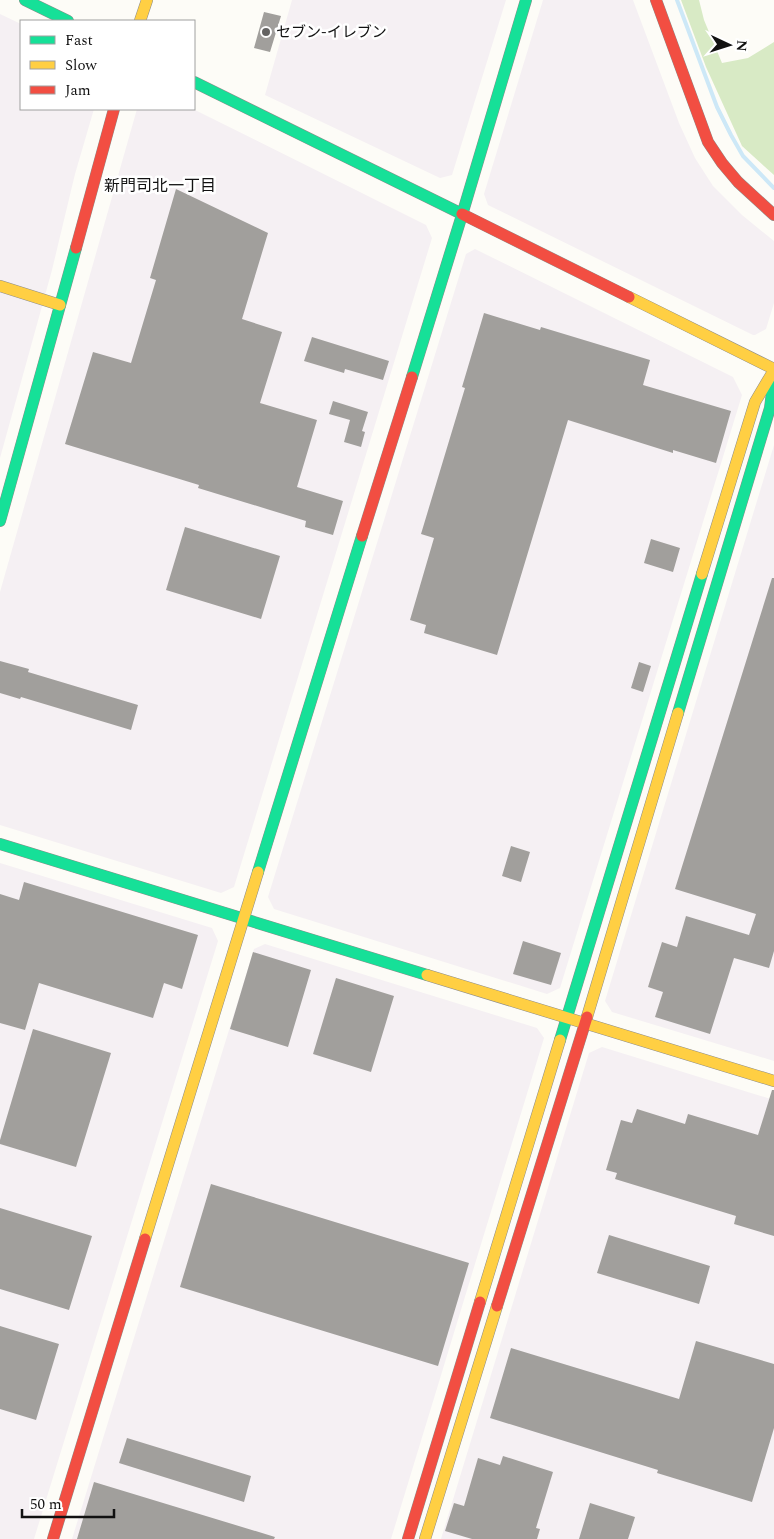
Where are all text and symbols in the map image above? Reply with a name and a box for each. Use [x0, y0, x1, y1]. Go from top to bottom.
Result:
legend [20, 20, 195, 110]
north arrow [704, 20, 754, 70]
place label: セブン-イレブン [276, 21, 387, 44]
marker: セブン-イレブン [260, 26, 272, 38]
text: Fast [65, 29, 93, 52]
text: N [731, 39, 752, 52]
text: Slow [65, 54, 97, 77]
text: Jam [65, 79, 91, 102]
district label: 新門司北一丁目 [104, 174, 216, 198]
scale bar [22, 1486, 115, 1518]
text: 50 m [30, 1493, 62, 1516]

